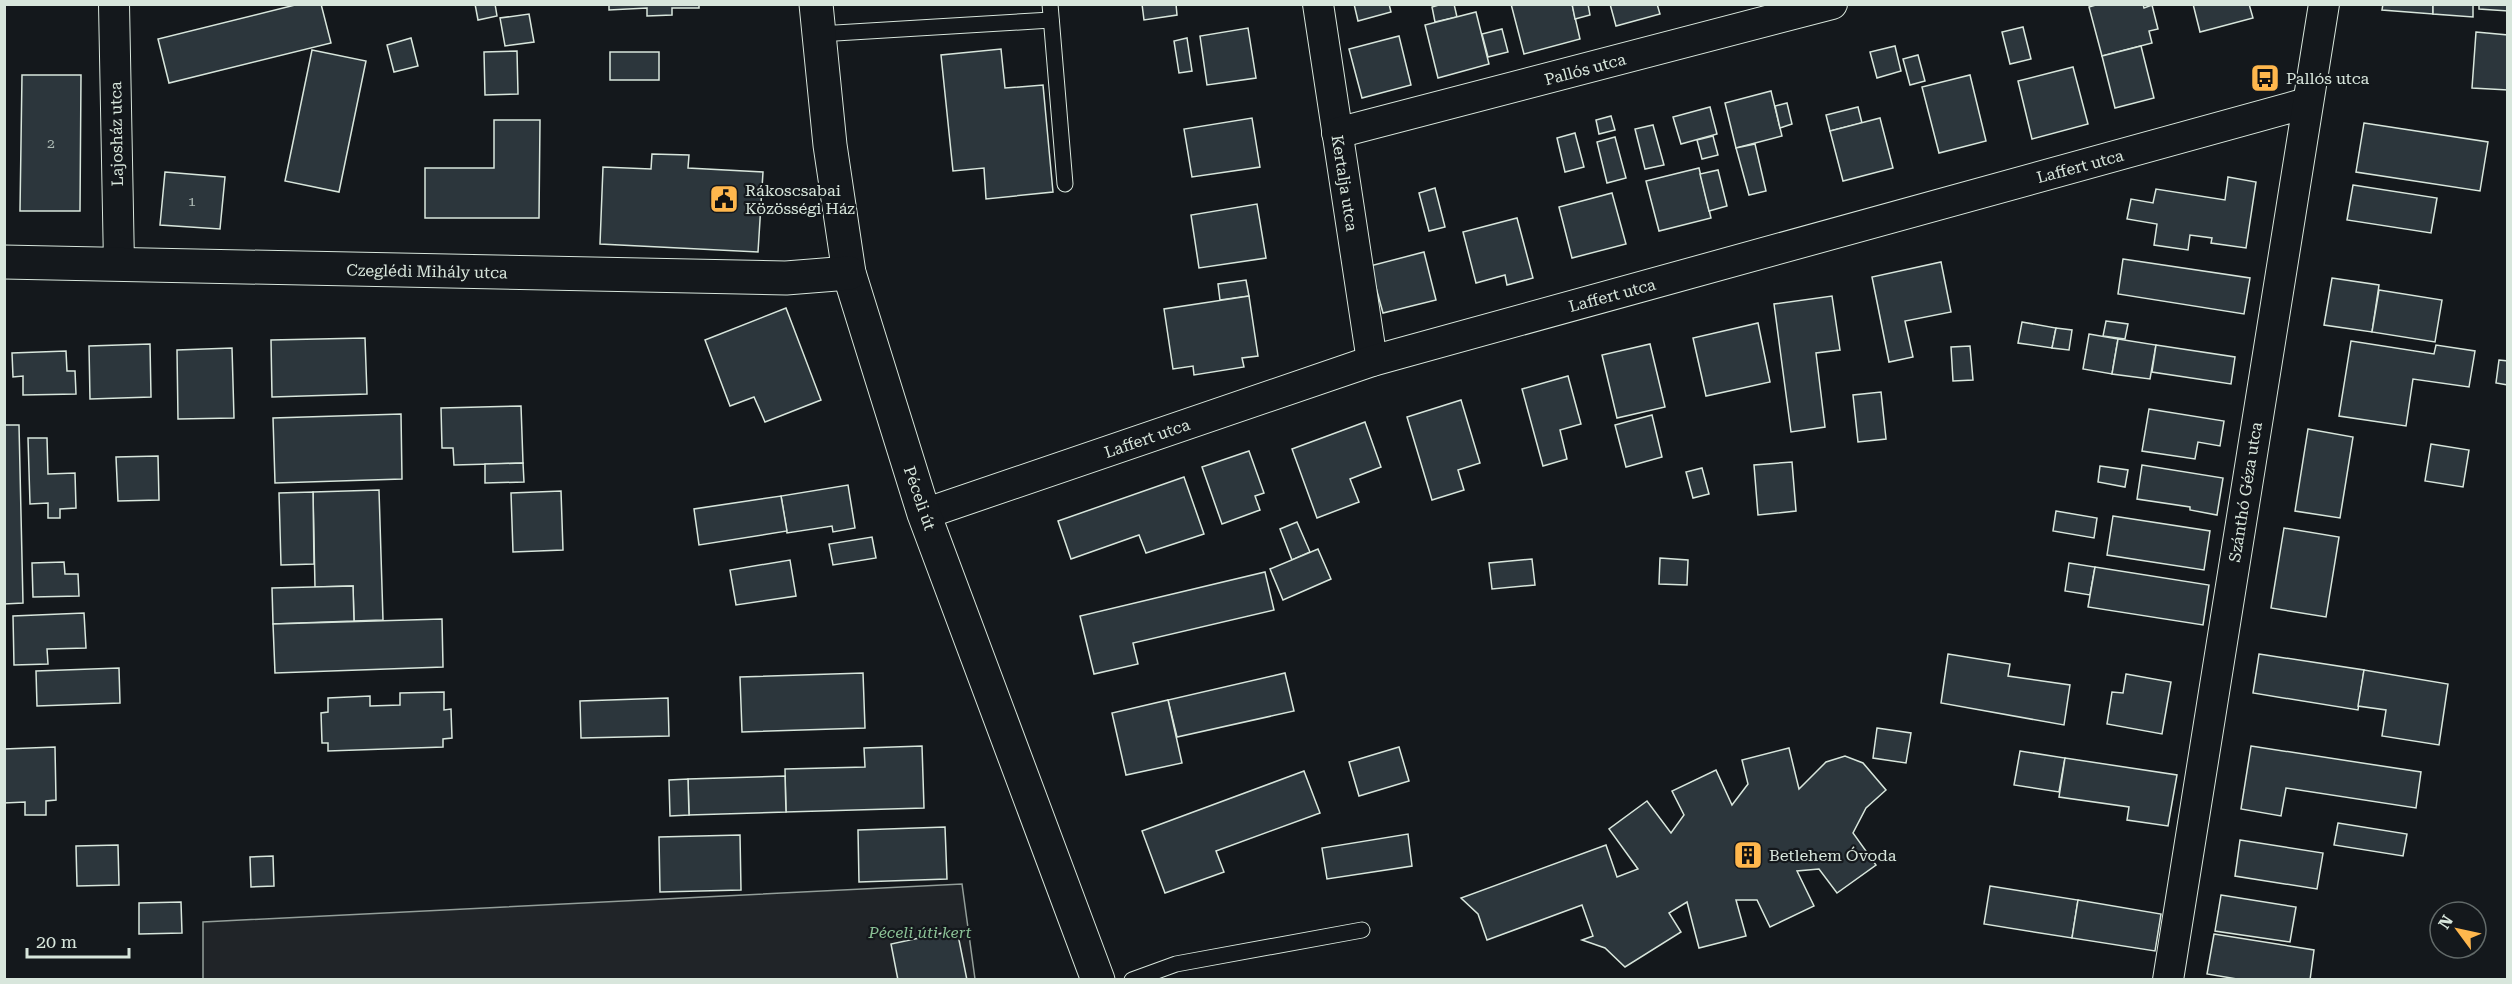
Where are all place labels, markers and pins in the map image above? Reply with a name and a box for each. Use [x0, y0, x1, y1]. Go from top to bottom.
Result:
bus stop icon: Pallós utca [2249, 62, 2281, 94]
place label: Pallós utca [2286, 69, 2370, 88]
place label: Rákoscsabai Közösségi Ház [745, 181, 855, 218]
public building icon: Rákoscsabai Közösségi Ház [708, 183, 740, 215]
building icon: Betlehem Óvoda [1732, 839, 1764, 871]
place label: Betlehem Óvoda [1769, 846, 1897, 865]

